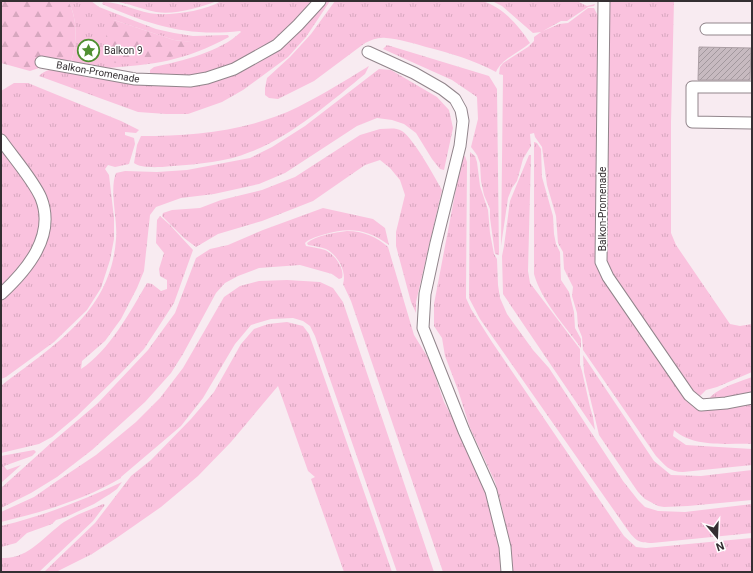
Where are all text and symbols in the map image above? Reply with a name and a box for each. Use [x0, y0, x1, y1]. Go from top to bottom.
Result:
place icon: Balkon 9 [75, 37, 101, 63]
place label: Balkon 9 [104, 45, 143, 56]
street label: Balkon-Promenade [55, 59, 141, 85]
street label: Balkon-Promenade [597, 167, 608, 251]
north arrow [697, 517, 737, 557]
text: N [714, 539, 726, 553]

